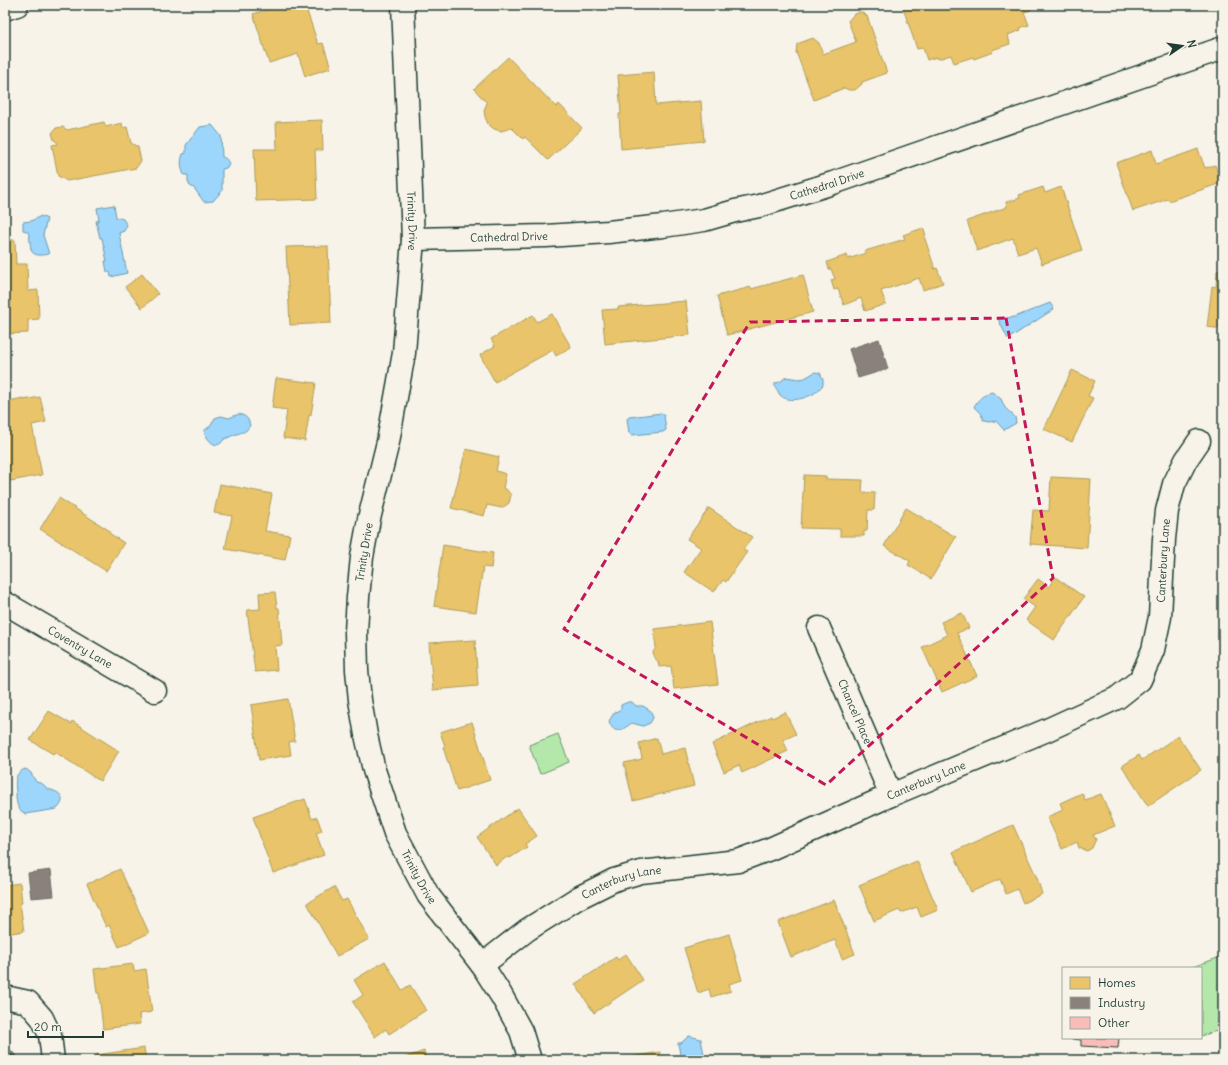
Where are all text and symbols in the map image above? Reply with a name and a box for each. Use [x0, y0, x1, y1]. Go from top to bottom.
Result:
north arrow [1162, 26, 1202, 66]
text: N [1184, 38, 1199, 49]
street label: Cathedral Drive [788, 166, 866, 203]
street label: Trinity Drive [404, 191, 420, 251]
street label: Cathedral Drive [470, 229, 548, 245]
street label: Canterbury Lane [1154, 518, 1173, 603]
street label: Trinity Drive [352, 522, 376, 582]
street label: Coventry Lane [45, 623, 115, 671]
street label: Chancel Place [835, 677, 875, 746]
street label: Canterbury Lane [884, 758, 968, 803]
street label: Trinity Drive [398, 847, 439, 907]
street label: Canterbury Lane [579, 863, 662, 902]
legend [1062, 967, 1202, 1039]
text: Homes [1098, 975, 1136, 990]
text: Industry [1098, 995, 1145, 1010]
scale bar [28, 1013, 103, 1039]
text: Other [1098, 1015, 1130, 1030]
text: 20 m [34, 1019, 62, 1034]

